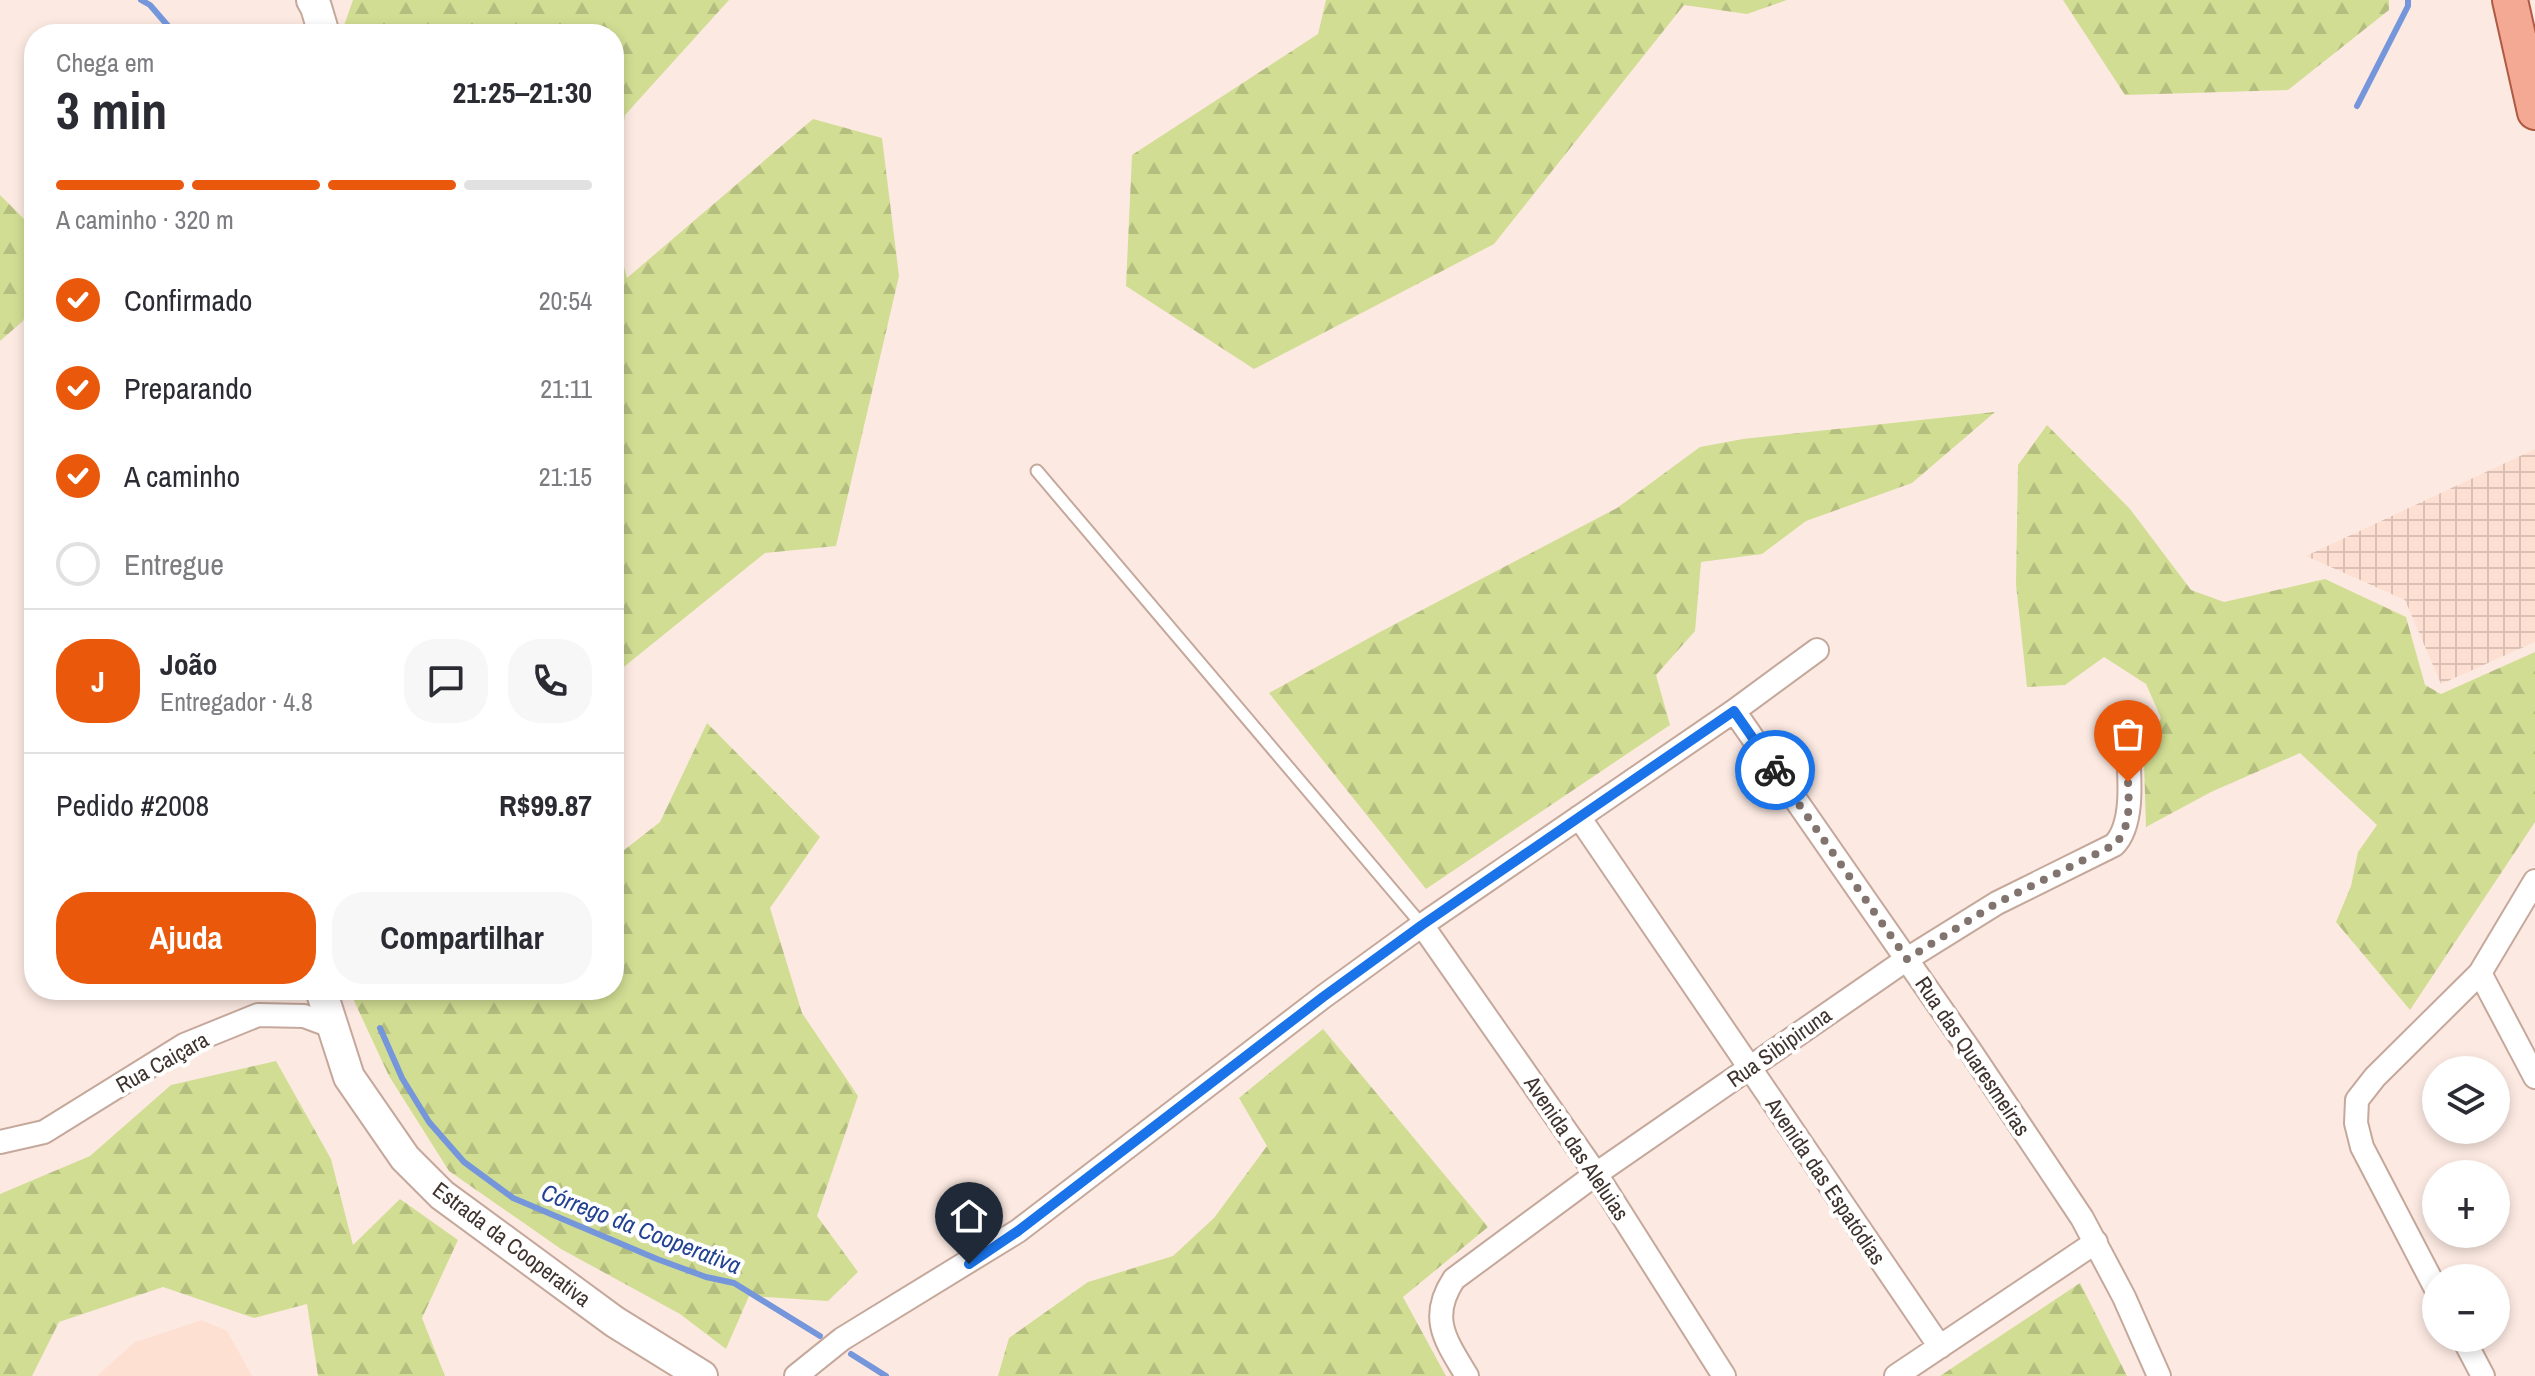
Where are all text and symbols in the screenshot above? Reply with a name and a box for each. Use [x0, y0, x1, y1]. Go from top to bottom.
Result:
text: Chega em [56, 45, 154, 80]
text: 21:25–21:30 [453, 72, 592, 112]
text: 3 min [56, 75, 167, 145]
text: A caminho · 320 m [56, 202, 234, 237]
icon: check [56, 278, 100, 322]
text: Confirmado [124, 280, 253, 320]
text: 20:54 [539, 283, 592, 318]
icon: check [56, 366, 100, 410]
text: Preparando [124, 368, 253, 408]
text: 21:11 [540, 371, 592, 406]
icon: check [56, 454, 100, 498]
text: A caminho [124, 456, 240, 496]
text: 21:15 [539, 459, 592, 494]
text: Entregue [124, 544, 224, 584]
button: chat [404, 639, 488, 723]
button: phone [508, 639, 592, 723]
text: João [160, 644, 217, 684]
text: J [91, 661, 105, 701]
text: Entregador · 4.8 [160, 684, 313, 719]
pin [2094, 700, 2162, 782]
icon: bag [2106, 712, 2150, 756]
courier [1735, 730, 1815, 810]
icon: bike [1753, 748, 1797, 792]
text: Pedido #2008 [56, 785, 209, 825]
text: R$99.87 [499, 785, 592, 825]
button: Ajuda [56, 892, 316, 984]
button: Compartilhar [332, 892, 592, 984]
street label: Rua das Quaresmeiras [1908, 970, 2038, 1142]
street label: Rua Sibipiruna [1721, 1000, 1837, 1094]
street label: Rua Caiçara [110, 1024, 214, 1100]
map controls [2422, 1056, 2510, 1352]
button: layers [2422, 1056, 2510, 1144]
street label: Avenida das Aleluias [1517, 1069, 1636, 1226]
street label: Avenida das Espatódias [1758, 1091, 1893, 1270]
button: + [2422, 1160, 2510, 1248]
street label: Estrada da Cooperativa [427, 1175, 597, 1313]
water label: Córrego da Cooperativa [537, 1175, 746, 1281]
pin [935, 1182, 1003, 1264]
icon: home [947, 1194, 991, 1238]
button: − [2422, 1264, 2510, 1352]

